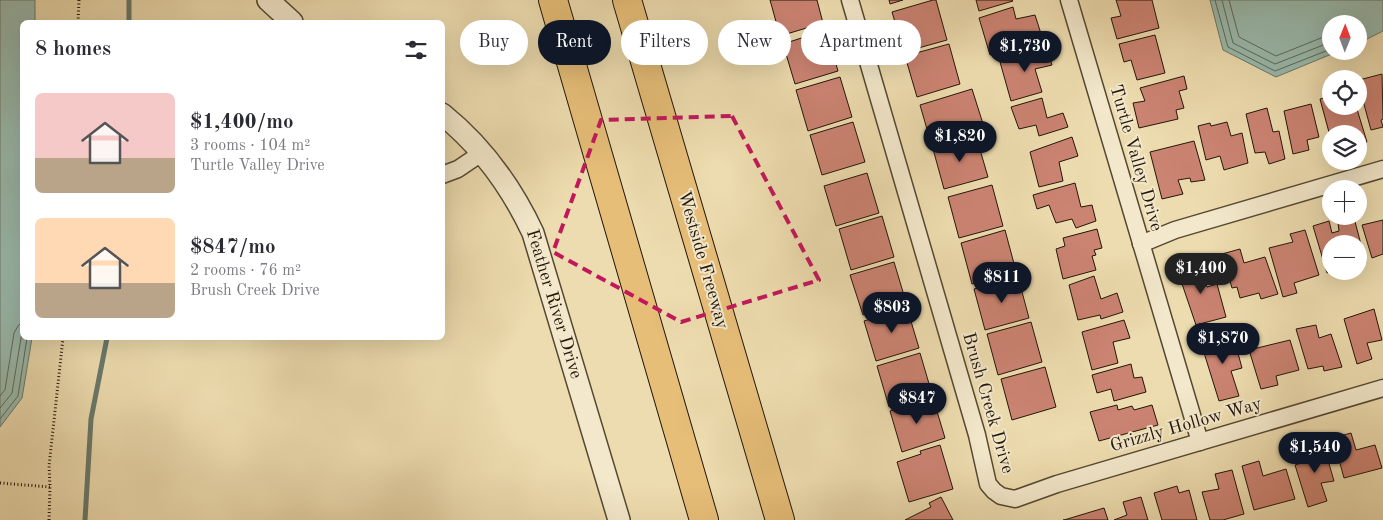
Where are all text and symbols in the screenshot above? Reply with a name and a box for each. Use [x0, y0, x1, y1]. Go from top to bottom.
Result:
north arrow [1322, 15, 1368, 60]
map controls [1322, 15, 1367, 280]
chip: Buy [460, 20, 528, 65]
chip: Rent [538, 20, 611, 65]
chip: Filters [621, 20, 708, 65]
chip: New [718, 20, 791, 65]
chip: Apartment [801, 20, 921, 65]
pin: $1,730 [984, 30, 1066, 73]
icon: filters [402, 36, 430, 64]
text: 8 homes [35, 39, 111, 60]
text: $1,730 [1000, 39, 1050, 55]
button: locate [1322, 70, 1367, 115]
street label: Turtle Valley Drive [1106, 83, 1166, 233]
text: $1,400/mo [190, 112, 294, 133]
icon: home [75, 113, 135, 173]
pin: $1,820 [919, 120, 1001, 163]
button: layers [1322, 125, 1367, 170]
text: $1,820 [935, 129, 985, 145]
text: 3 rooms · 104 m² [190, 138, 310, 154]
text: Turtle Valley Drive [190, 158, 325, 174]
button: + [1322, 180, 1367, 225]
street label: Westside Freeway [675, 189, 731, 332]
street label: Feather River Drive [523, 227, 585, 381]
button: − [1322, 235, 1367, 280]
text: $847/mo [190, 237, 276, 258]
icon: home [75, 238, 135, 298]
pin: $1,400 [1160, 252, 1242, 295]
text: $1,400 [1176, 261, 1226, 277]
pin: $811 [972, 262, 1032, 304]
text: 2 rooms · 76 m² [190, 263, 301, 279]
text: $811 [983, 270, 1021, 286]
text: Brush Creek Drive [190, 283, 320, 299]
pin: $803 [862, 292, 922, 334]
text: $803 [873, 300, 911, 316]
pin: $1,870 [1182, 322, 1264, 365]
street label: Brush Creek Drive [959, 330, 1017, 476]
text: $1,870 [1198, 331, 1248, 347]
pin: $847 [887, 382, 947, 425]
text: $847 [898, 391, 936, 407]
street label: Grizzly Hollow Way [1108, 395, 1264, 455]
pin: $1,540 [1274, 432, 1356, 474]
text: $1,540 [1290, 440, 1340, 456]

